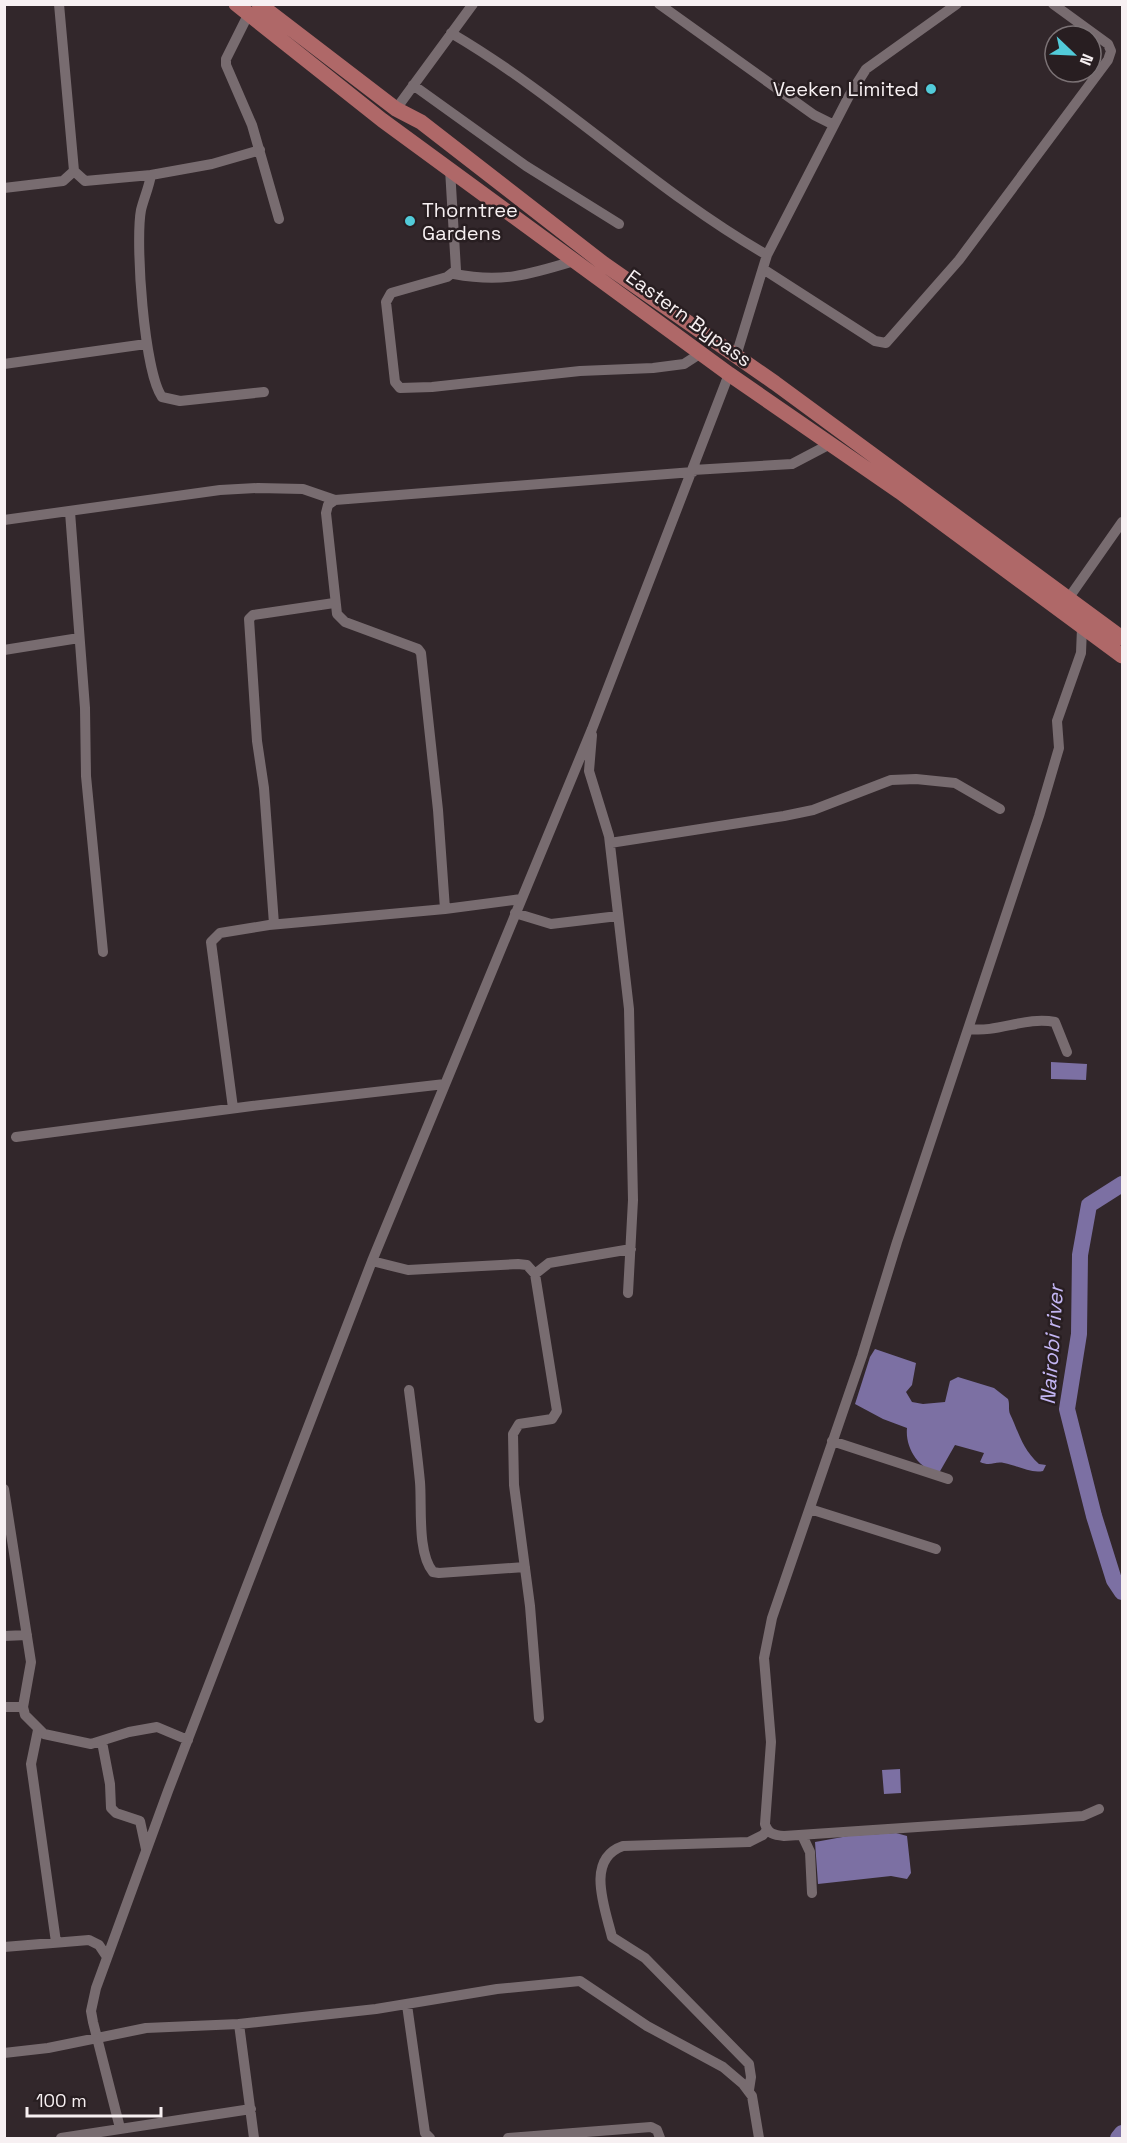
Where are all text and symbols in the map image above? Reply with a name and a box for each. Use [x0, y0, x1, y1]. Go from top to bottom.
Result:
north arrow [1043, 24, 1103, 84]
text: N [1075, 51, 1098, 69]
place label: Veeken Limited [773, 76, 919, 102]
marker: Veeken Limited [924, 82, 938, 96]
place label: Thorntree Gardens [422, 197, 518, 246]
marker: Thorntree Gardens [403, 214, 417, 228]
street label: Eastern Bypass [621, 264, 757, 372]
water label: Nairobi river [1034, 1282, 1069, 1406]
scale bar [27, 2080, 160, 2118]
text: 100 m [36, 2089, 87, 2112]

